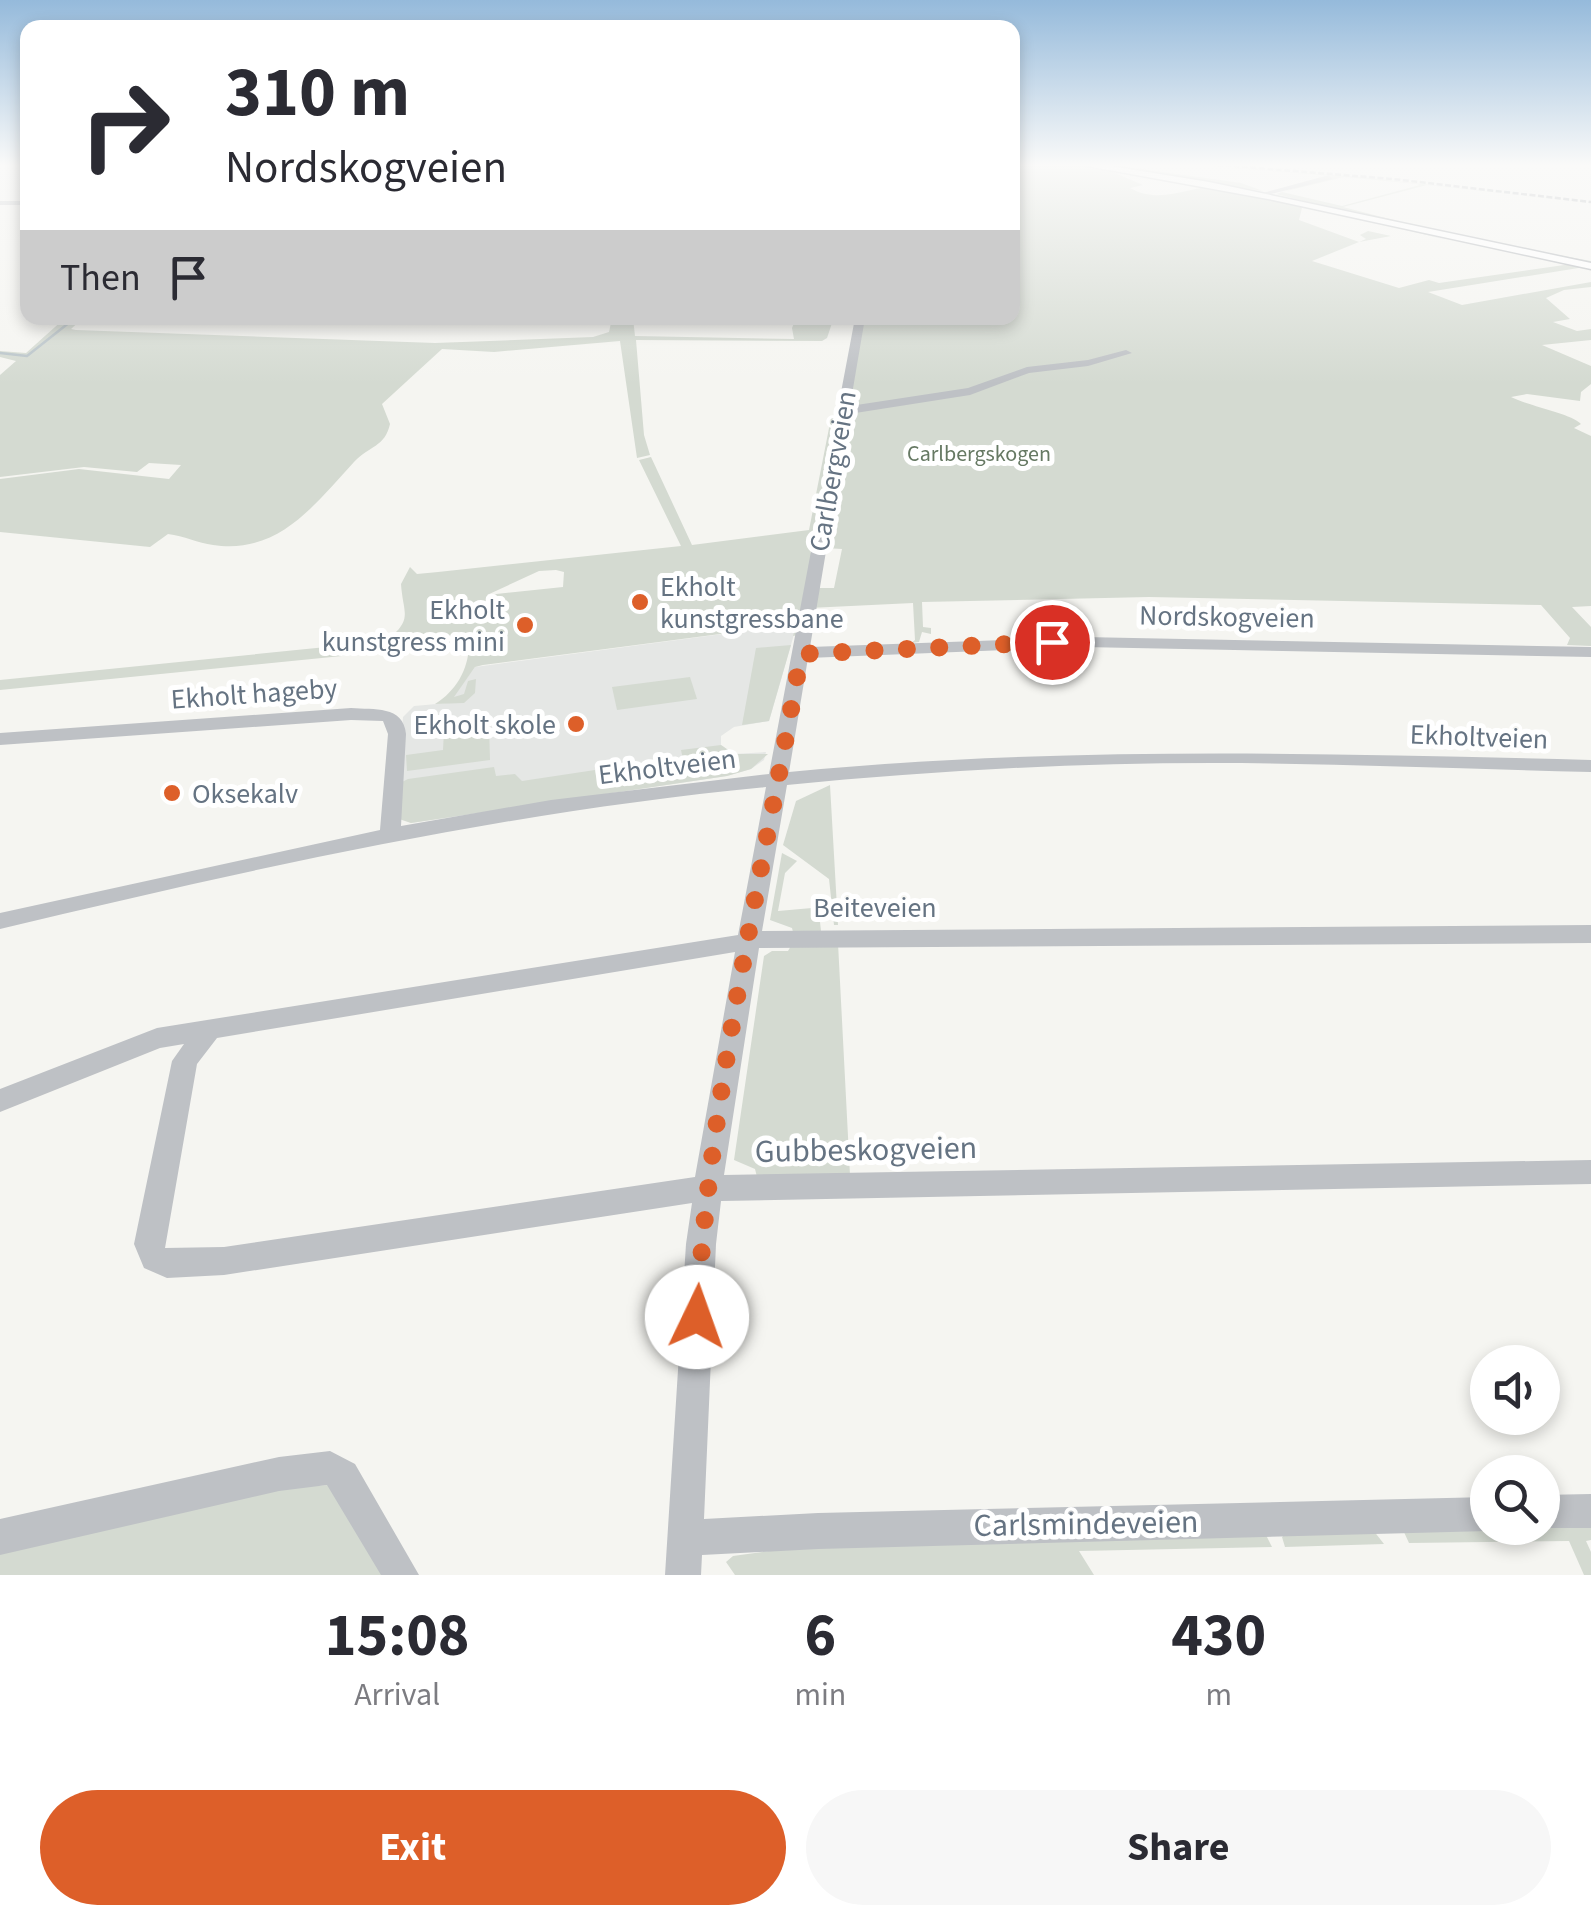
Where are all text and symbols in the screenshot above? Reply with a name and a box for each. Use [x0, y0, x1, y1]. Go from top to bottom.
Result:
text: 310 m [225, 43, 410, 143]
icon: right [60, 60, 190, 190]
text: Nordskogveien [225, 136, 507, 200]
icon: arrive [161, 250, 216, 305]
text: Then [60, 251, 141, 305]
street label: Carlbergveien [799, 388, 867, 555]
park label: Carlbergskogen [907, 438, 1051, 470]
place label: Ekholt kunstgressbane [660, 567, 844, 639]
place label: Ekholt kunstgress mini [322, 590, 506, 662]
marker: Ekholt kunstgressbane [629, 591, 651, 613]
street label: Nordskogveien [1139, 595, 1315, 639]
pin [1010, 600, 1095, 685]
marker: Ekholt kunstgress mini [514, 614, 536, 636]
icon: arrive [1025, 615, 1080, 670]
street label: Ekholt hageby [170, 668, 339, 720]
place label: Ekholt skole [413, 705, 556, 745]
marker: Ekholt skole [565, 713, 587, 735]
street label: Ekholtveien [1409, 715, 1549, 759]
street label: Ekholtveien [596, 739, 738, 795]
place label: Oksekalv [192, 774, 298, 814]
marker: Oksekalv [161, 782, 183, 804]
street label: Beiteveien [813, 888, 937, 928]
street label: Gubbeskogveien [754, 1125, 978, 1175]
position arrow [645, 1265, 749, 1369]
map controls [1470, 1345, 1560, 1545]
button: sound [1470, 1345, 1560, 1435]
button: search [1470, 1455, 1560, 1545]
street label: Carlsmindeveien [973, 1499, 1199, 1549]
text: 15:08 [325, 1594, 470, 1679]
text: 6 [805, 1594, 836, 1679]
text: 430 [1171, 1594, 1266, 1679]
text: Arrival [354, 1672, 440, 1718]
text: min [794, 1672, 846, 1718]
text: m [1205, 1672, 1232, 1718]
button: Exit [40, 1790, 786, 1905]
button: Share [806, 1790, 1551, 1905]

